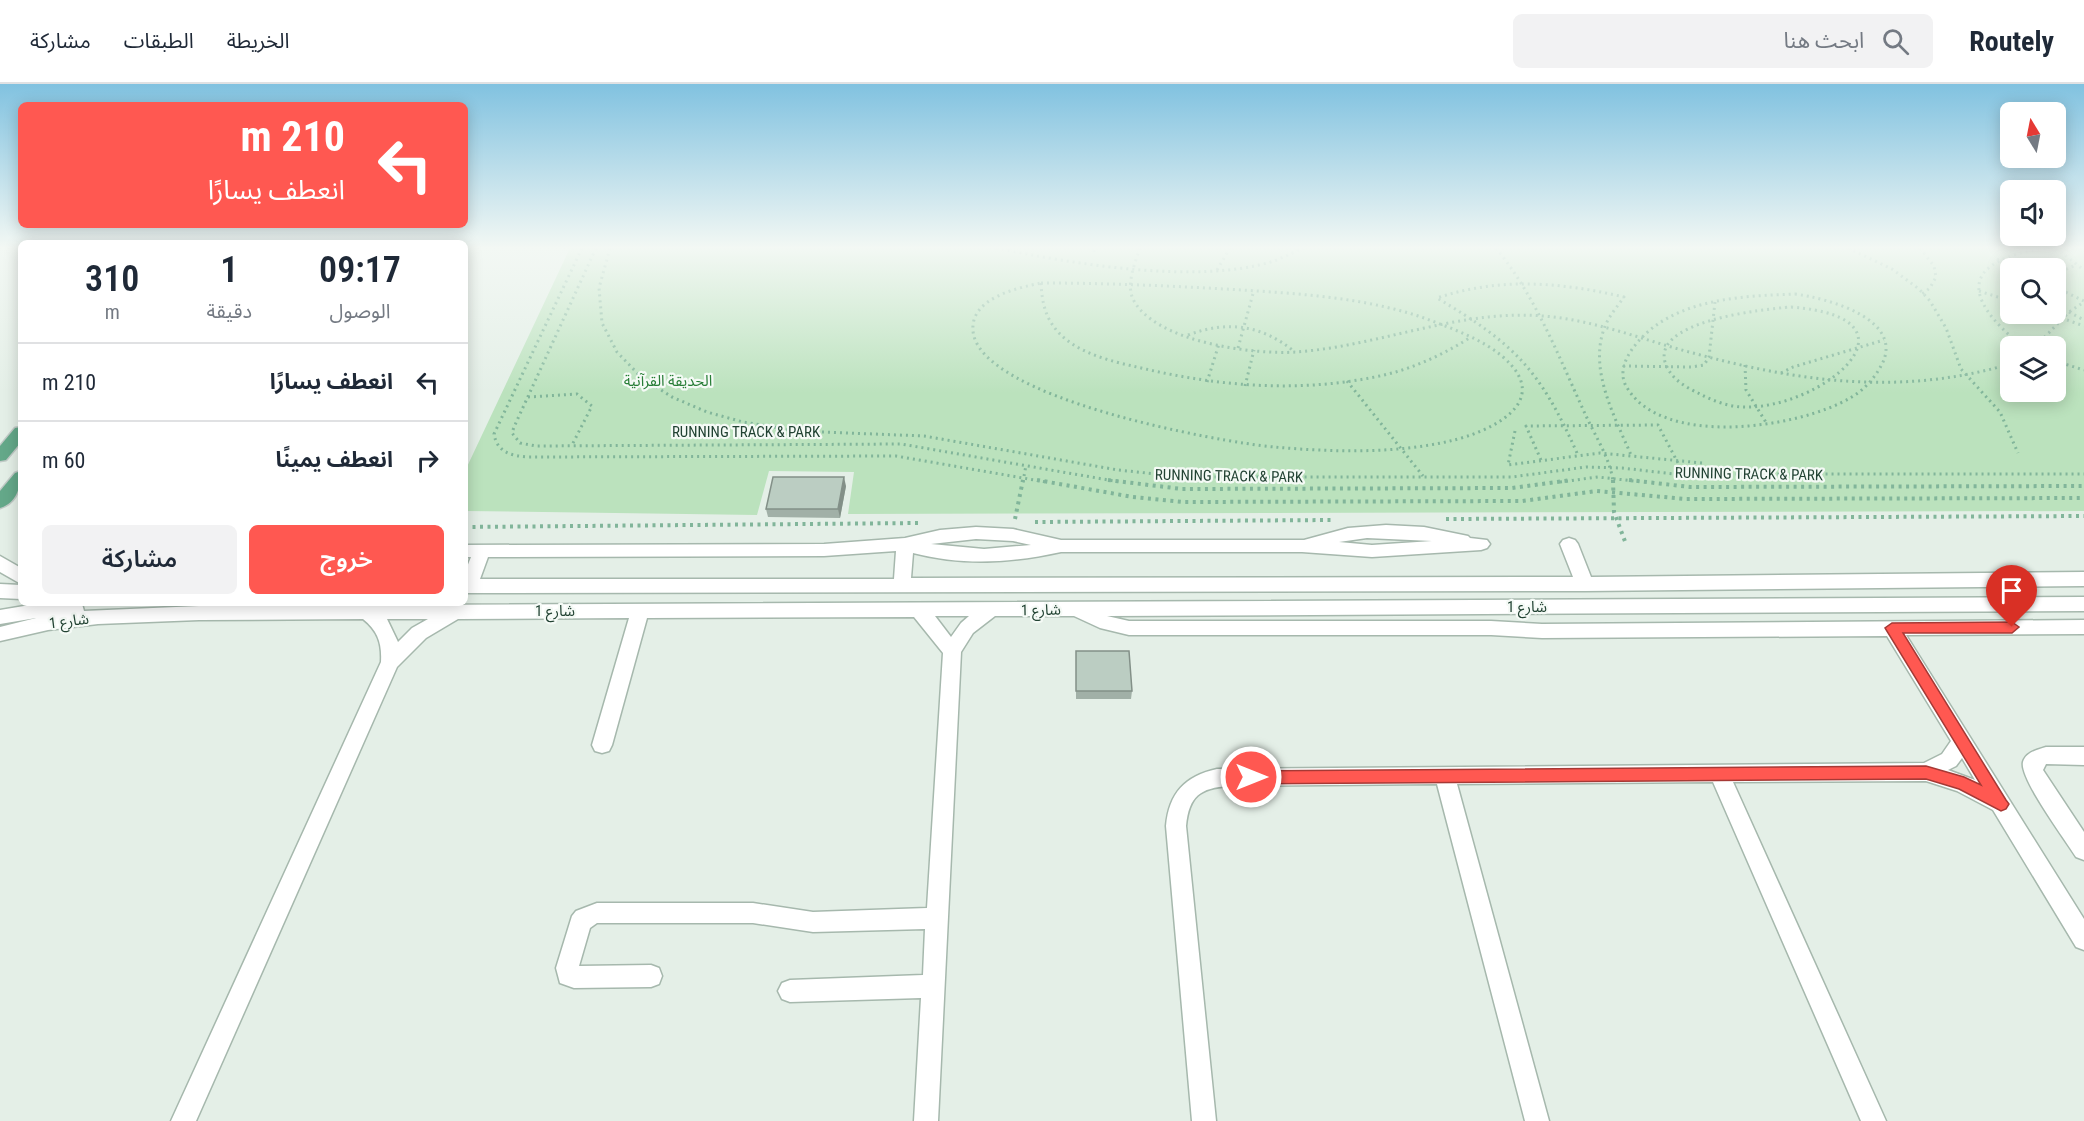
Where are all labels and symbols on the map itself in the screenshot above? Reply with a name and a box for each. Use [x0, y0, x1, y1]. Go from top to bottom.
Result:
north arrow [2000, 102, 2066, 168]
park label: الحديقة القرآنية [624, 372, 712, 390]
street label: RUNNING TRACK & PARK [672, 423, 821, 441]
street label: RUNNING TRACK & PARK [1675, 464, 1824, 484]
street label: RUNNING TRACK & PARK [1155, 466, 1304, 486]
pin [1986, 565, 2037, 627]
street label: شارع 1 [1507, 598, 1547, 619]
street label: شارع 1 [1021, 601, 1061, 622]
street label: شارع 1 [535, 602, 575, 623]
street label: شارع 1 [48, 610, 91, 635]
position arrow [1219, 745, 1283, 809]

